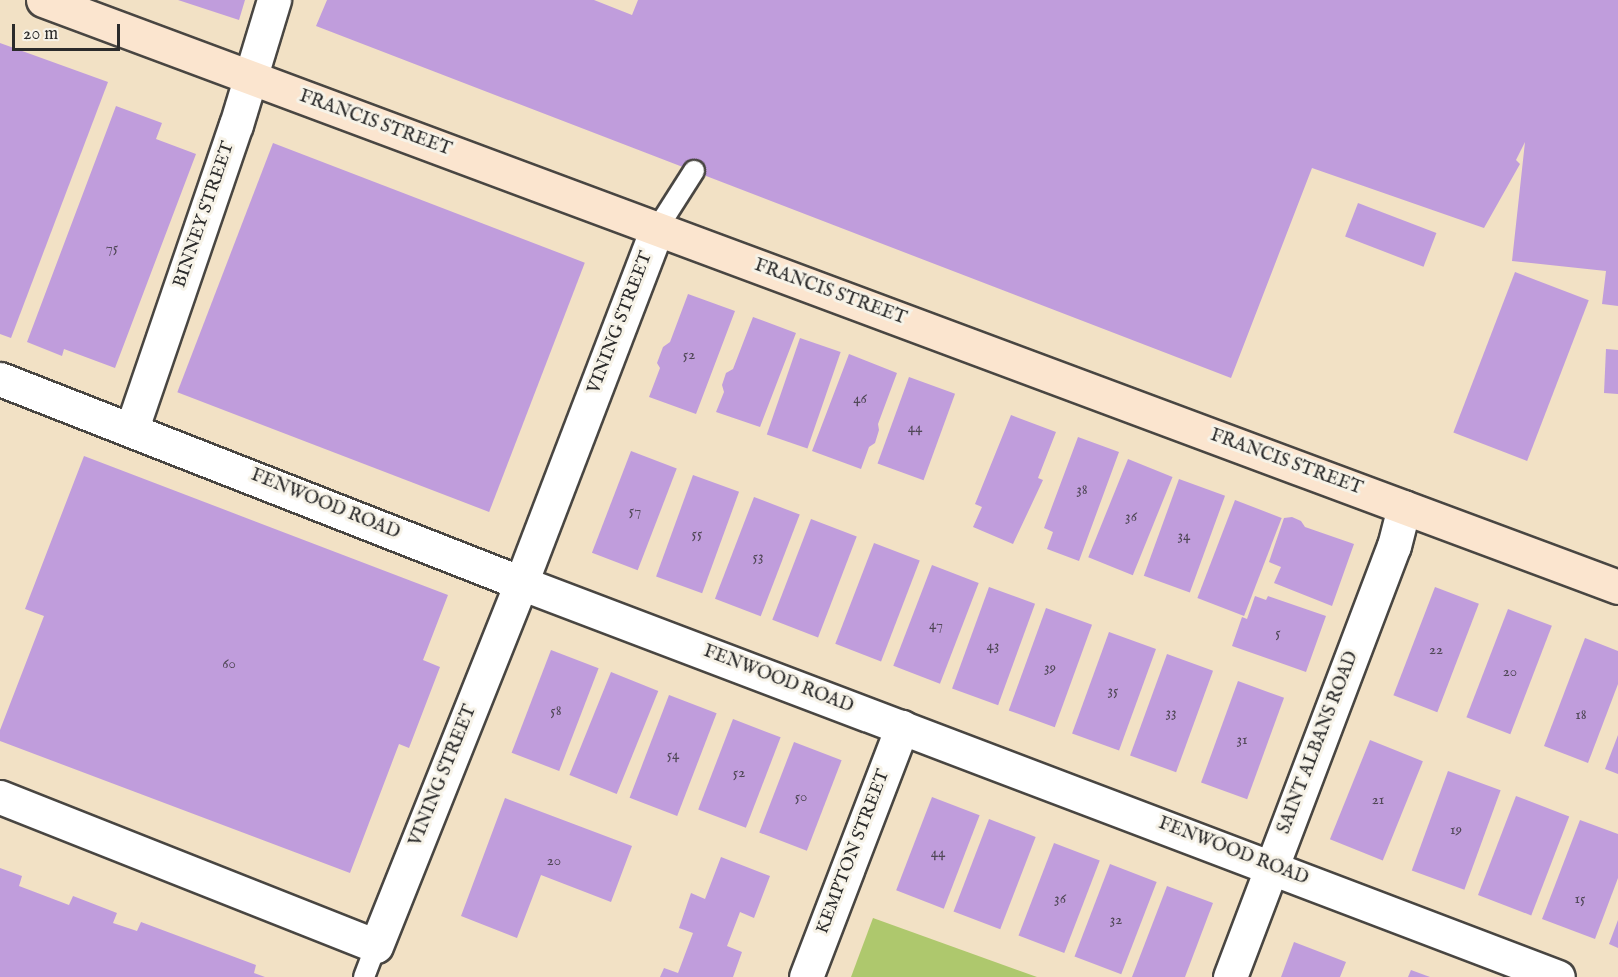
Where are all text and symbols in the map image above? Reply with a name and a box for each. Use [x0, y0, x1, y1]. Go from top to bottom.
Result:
scale bar [15, 12, 123, 50]
text: 20 m [23, 23, 58, 46]
street label: FRANCIS STREET [296, 86, 454, 162]
street label: BINNEY STREET [170, 139, 240, 291]
house number: 75 [106, 239, 118, 257]
street label: VINING STREET [584, 249, 658, 397]
street label: FRANCIS STREET [751, 255, 909, 331]
house number: 52 [683, 346, 695, 364]
house number: 46 [853, 390, 867, 408]
house number: 44 [908, 419, 922, 437]
street label: FRANCIS STREET [1207, 425, 1365, 501]
street label: FENWOOD ROAD [247, 465, 403, 545]
house number: 38 [1076, 481, 1088, 499]
house number: 57 [629, 502, 641, 520]
house number: 36 [1125, 508, 1137, 526]
house number: 55 [692, 525, 702, 543]
house number: 34 [1178, 527, 1190, 545]
house number: 53 [752, 548, 764, 566]
house number: 47 [929, 616, 943, 634]
house number: 5 [1275, 624, 1281, 642]
house number: 43 [987, 637, 999, 655]
street label: FENWOOD ROAD [700, 641, 856, 719]
house number: 22 [1429, 641, 1443, 659]
street label: SAINT ALBANS ROAD [1274, 649, 1364, 837]
house number: 60 [222, 655, 236, 673]
house number: 39 [1044, 659, 1056, 677]
house number: 20 [1503, 663, 1517, 681]
house number: 35 [1107, 682, 1119, 700]
street label: VINING STREET [406, 702, 482, 850]
house number: 58 [550, 702, 562, 720]
house number: 33 [1165, 704, 1177, 722]
house number: 18 [1575, 706, 1587, 724]
house number: 31 [1236, 731, 1248, 749]
house number: 54 [667, 746, 679, 764]
house number: 52 [733, 764, 745, 782]
street label: KEMPTON STREET [813, 767, 895, 937]
house number: 50 [795, 788, 807, 806]
house number: 21 [1372, 791, 1384, 809]
street label: FENWOOD ROAD [1155, 813, 1311, 891]
house number: 19 [1450, 821, 1462, 839]
house number: 44 [931, 844, 945, 862]
house number: 20 [547, 852, 561, 870]
house number: 36 [1054, 890, 1066, 908]
house number: 15 [1574, 890, 1586, 908]
house number: 32 [1110, 911, 1122, 929]

